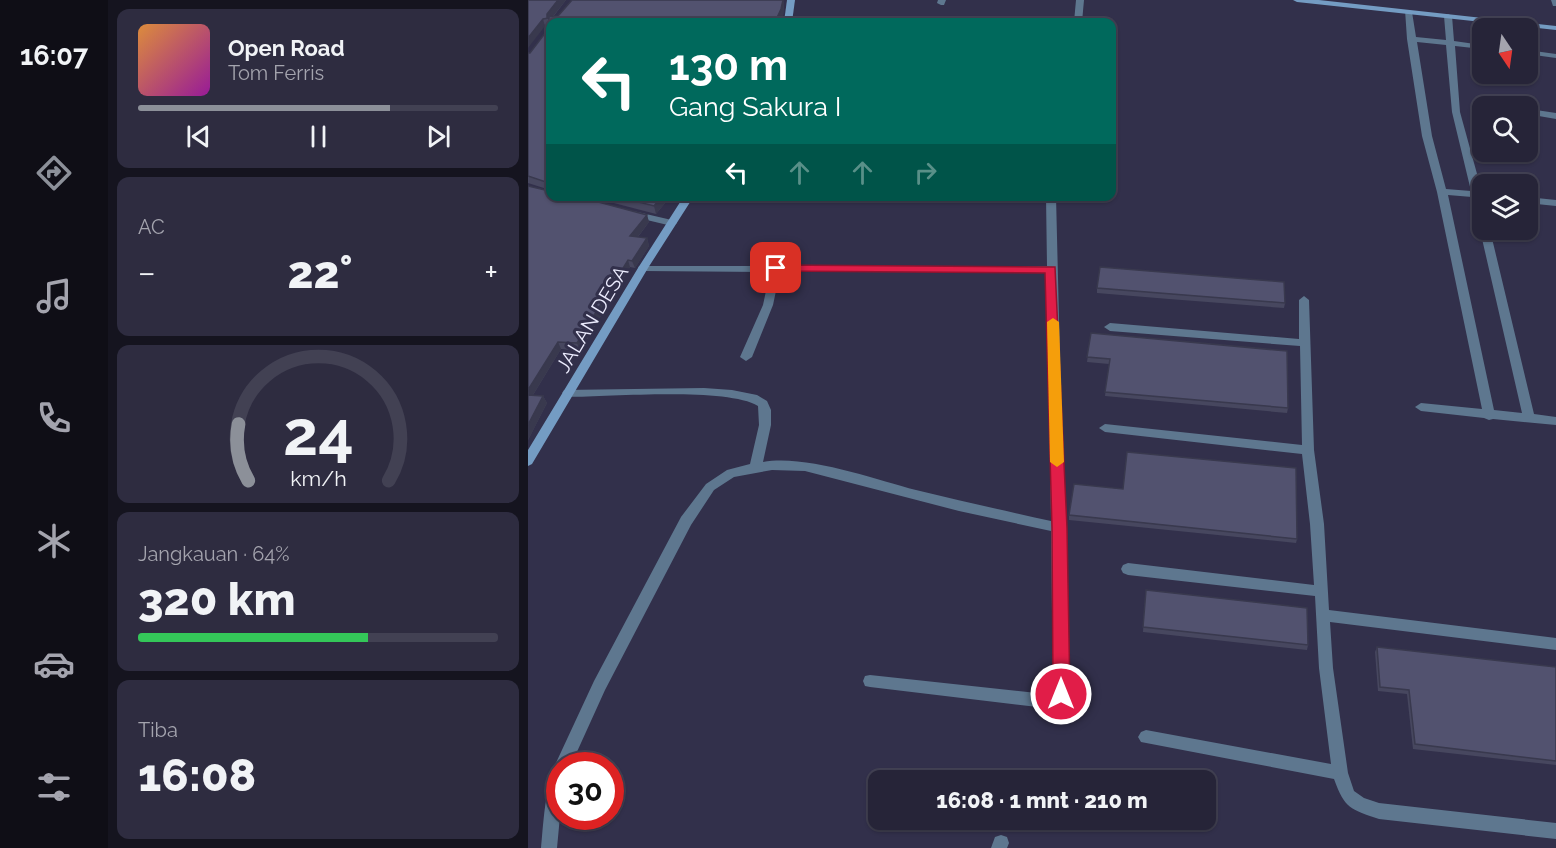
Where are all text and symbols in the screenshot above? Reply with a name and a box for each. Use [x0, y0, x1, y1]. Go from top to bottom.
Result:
north arrow [1472, 18, 1538, 84]
map controls [1472, 18, 1538, 240]
text: Open Road [228, 35, 345, 61]
text: 16:07 [20, 40, 88, 71]
text: 130 m [669, 41, 788, 90]
icon: left [570, 42, 648, 120]
text: Tom Ferris [228, 61, 324, 85]
text: Gang Sakura I [669, 91, 842, 122]
button: search [1472, 96, 1538, 162]
icon: previous [182, 120, 215, 153]
icon: pause [302, 120, 335, 153]
icon: next [422, 120, 455, 153]
icon: directions [33, 152, 75, 194]
icon: left [720, 156, 753, 189]
icon: ahead [783, 156, 816, 189]
icon: ahead [846, 156, 879, 189]
icon: right [909, 156, 942, 189]
button: layers [1472, 174, 1538, 240]
text: AC [138, 215, 165, 239]
pin [750, 242, 801, 293]
text: 22° [287, 246, 353, 299]
icon: arrive [759, 251, 792, 284]
text: − [138, 253, 156, 292]
text: + [484, 253, 498, 292]
street label: JALAN DESA [551, 261, 634, 377]
icon: music [33, 275, 75, 317]
text: 24 [283, 396, 353, 470]
icon: phone [33, 397, 75, 439]
text: km/h [290, 466, 346, 491]
icon: climate [33, 520, 75, 562]
text: Jangkauan · 64% [138, 542, 290, 566]
text: 320 km [138, 573, 296, 626]
icon: car [33, 643, 75, 685]
position arrow [1029, 662, 1093, 726]
text: Tiba [138, 718, 178, 742]
text: 16:08 [138, 749, 256, 802]
speed limit sign: 30 [546, 752, 624, 830]
icon: filters [33, 766, 75, 808]
text: 16:08 · 1 mnt · 210 m [936, 787, 1148, 813]

